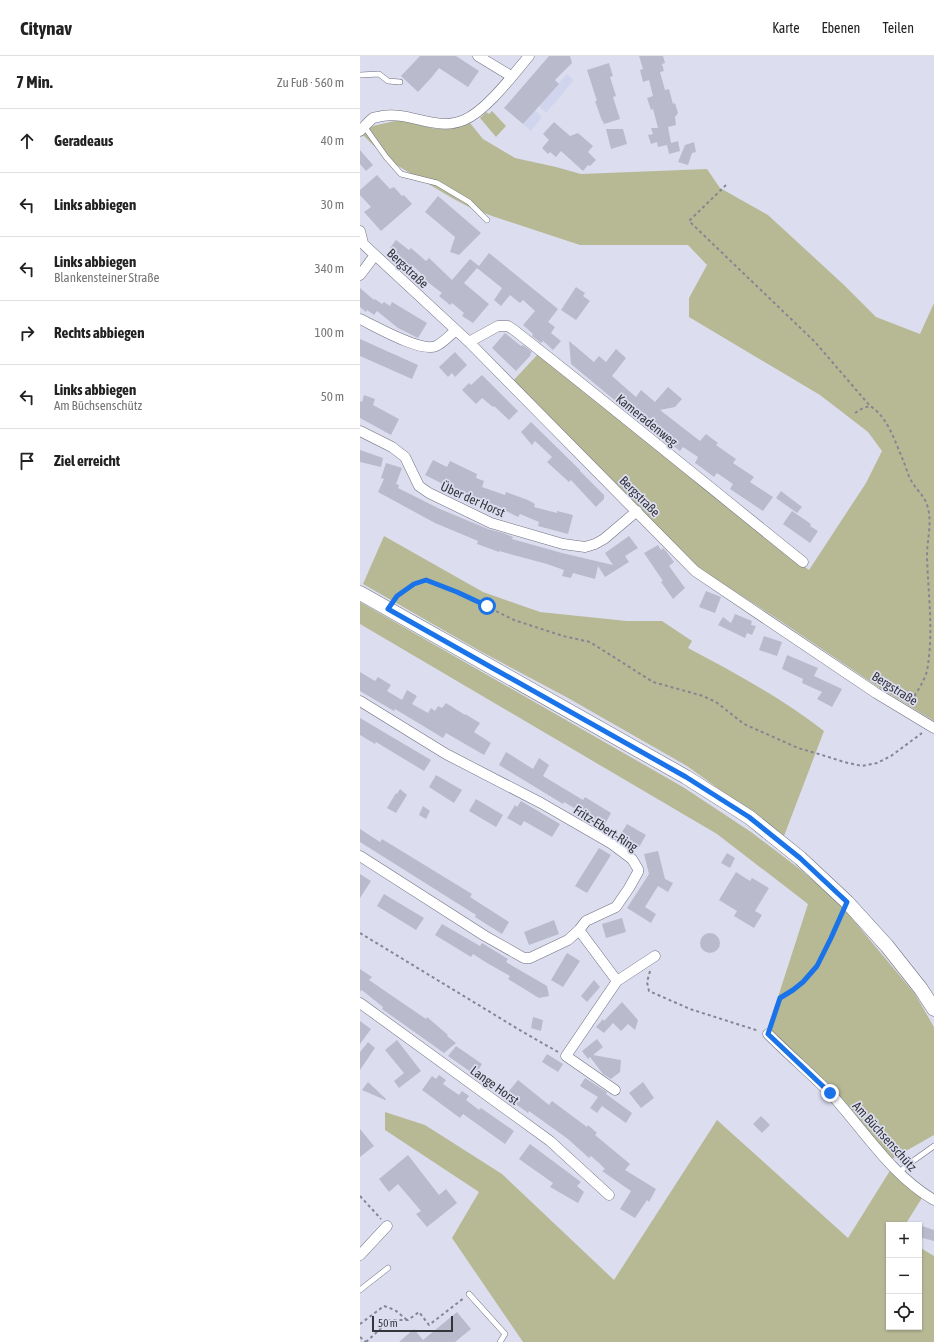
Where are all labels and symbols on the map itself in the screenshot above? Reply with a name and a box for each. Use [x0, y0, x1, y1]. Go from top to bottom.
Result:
street label: Bergstraße [384, 245, 432, 291]
street label: Kameradenweg [613, 391, 681, 450]
street label: Bergstraße [616, 473, 663, 520]
street label: Über der Horst [438, 479, 508, 520]
route start [478, 597, 496, 615]
street label: Bergstraße [869, 669, 920, 708]
street label: Fritz-Ebert-Ring [571, 802, 641, 855]
street label: Lange Horst [468, 1063, 522, 1108]
route end [821, 1084, 839, 1102]
street label: Am Büchsenschütz [850, 1099, 920, 1174]
scale bar [372, 1314, 453, 1333]

